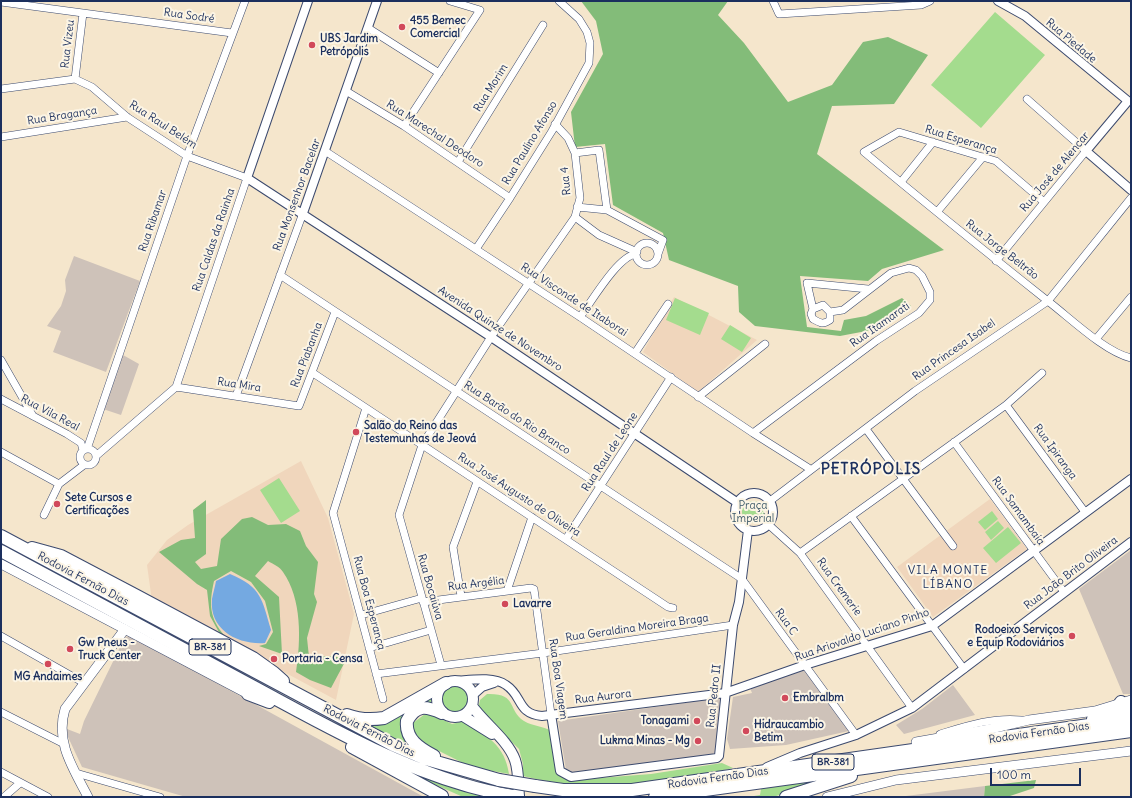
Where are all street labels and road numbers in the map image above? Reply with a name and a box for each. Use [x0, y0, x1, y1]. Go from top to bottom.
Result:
street label: Rua Sodré [163, 6, 215, 26]
street label: Rua Piedade [1043, 16, 1099, 66]
street label: Rua Vizeu [58, 19, 78, 69]
street label: Rua Morim [471, 62, 511, 114]
street label: Rua Marechal Deodoro [384, 97, 486, 171]
street label: Rua Raul Belém [127, 98, 199, 152]
street label: Rua Paulino Afonso [500, 99, 560, 187]
street label: Rua Bragança [26, 104, 98, 128]
street label: Rua Esperança [923, 123, 999, 157]
street label: Rua José de Alencar [1018, 129, 1092, 215]
street label: Rua Monsenhor Bacelar [271, 137, 323, 253]
street label: Rua 4 [558, 166, 574, 196]
street label: Rua Caldas da Rainha [190, 187, 238, 293]
street label: Rua Ribamar [136, 188, 170, 254]
street label: Rua Jorge Beltrão [963, 217, 1041, 283]
street label: Rua Visconde de Itaborai [518, 261, 630, 339]
street label: Avenida Quinze de Novembro [435, 284, 565, 374]
street label: Rua Itamarati [848, 300, 912, 350]
street label: Rua Princesa Isabel [910, 317, 998, 383]
street label: Rua Piabanha [288, 320, 326, 390]
street label: Rua Mira [216, 375, 262, 395]
street label: Rua Barão do Rio Branco [461, 379, 573, 457]
street label: Rua Vila Real [18, 392, 82, 434]
street label: Rua Raul de Leone [579, 410, 641, 494]
street label: Rua Ipiranga [1031, 422, 1079, 482]
street label: Rua José Augusto de Oliveira [455, 450, 583, 540]
street label: Rua Samambaia [989, 474, 1047, 548]
street label: Rua João Brito Oliveira [1022, 534, 1120, 612]
street label: Rodovia Fernão Dias [35, 549, 131, 609]
street label: Rua Bocaiúva [414, 553, 446, 621]
street label: Rua Boa Esperança [350, 554, 388, 652]
street label: Rua Cremerie [814, 556, 864, 618]
street label: Rua Argélia [447, 574, 505, 594]
street label: Rua C [772, 606, 800, 638]
street label: Rua Ariovaldo Luciano Pinho [793, 606, 931, 664]
street label: Rua Geraldina Moreira Braga [565, 611, 709, 645]
street label: Rua Boa Viagem [546, 638, 570, 720]
road number: BR-381 [189, 639, 231, 655]
street label: Rua Pedro II [704, 664, 724, 728]
street label: Rua Aurora [574, 687, 632, 707]
street label: Rodovia Fernão Dias [321, 702, 417, 760]
street label: Rodovia Fernão Dias [988, 719, 1090, 747]
road number: BR-381 [812, 754, 854, 770]
street label: Rodovia Fernão Dias [667, 764, 769, 792]

